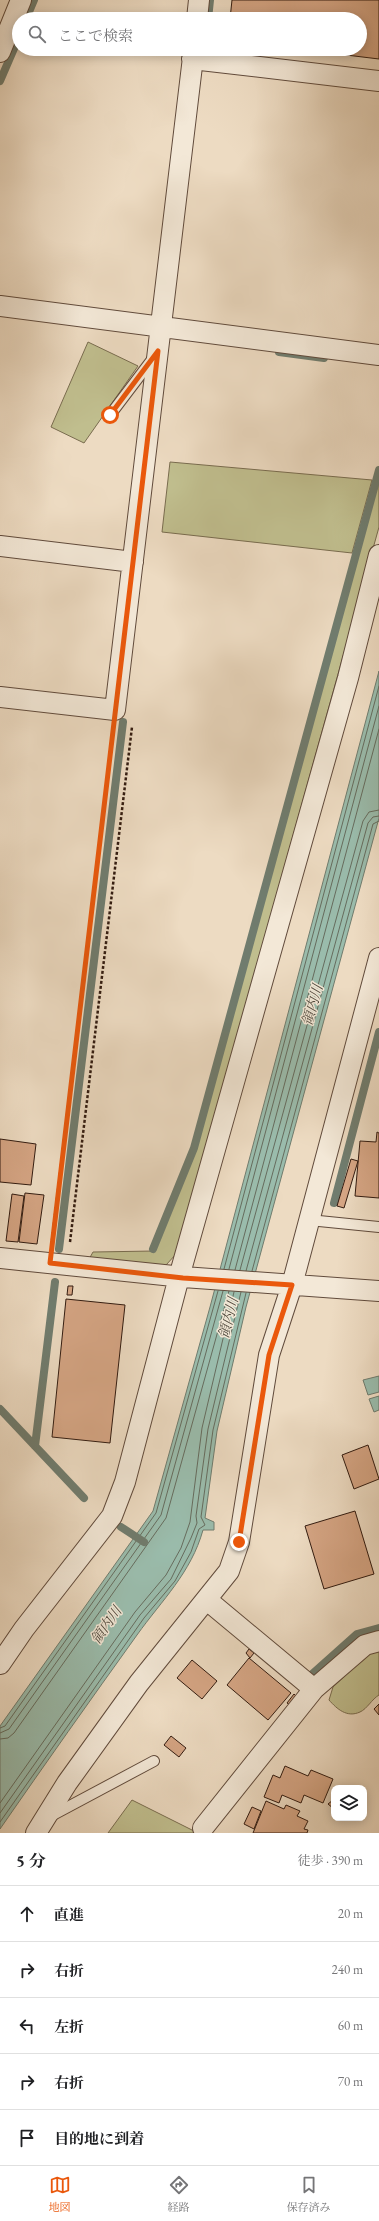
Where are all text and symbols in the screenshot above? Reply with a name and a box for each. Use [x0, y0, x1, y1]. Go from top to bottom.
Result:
search box [12, 12, 367, 56]
icon: search [26, 23, 48, 45]
text: ここで検索 [58, 26, 133, 45]
route start [101, 406, 119, 424]
water label: 領内川 [298, 980, 327, 1028]
water label: 領内川 [214, 1294, 242, 1341]
route end [230, 1533, 248, 1551]
water label: 領内川 [87, 1601, 127, 1647]
map controls [331, 1785, 367, 1821]
button: layers [331, 1785, 367, 1821]
text: 5 分 [16, 1850, 46, 1872]
text: 徒歩 · 390 m [298, 1852, 363, 1869]
icon: ahead [16, 1903, 38, 1925]
text: 直進 [54, 1905, 84, 1924]
text: 20 m [338, 1905, 363, 1922]
icon: right [16, 1959, 38, 1981]
text: 右折 [54, 1961, 84, 1980]
text: 240 m [332, 1961, 363, 1978]
icon: left [16, 2015, 38, 2037]
text: 左折 [54, 2017, 84, 2036]
text: 60 m [338, 2017, 363, 2034]
icon: right [16, 2071, 38, 2093]
text: 右折 [54, 2073, 84, 2092]
text: 70 m [338, 2073, 363, 2090]
icon: arrive [16, 2127, 38, 2149]
text: 目的地に到着 [54, 2129, 144, 2148]
tab: 地図 [49, 2174, 71, 2214]
tab: 経路 [168, 2174, 190, 2214]
tab: 保存済み [287, 2174, 331, 2214]

